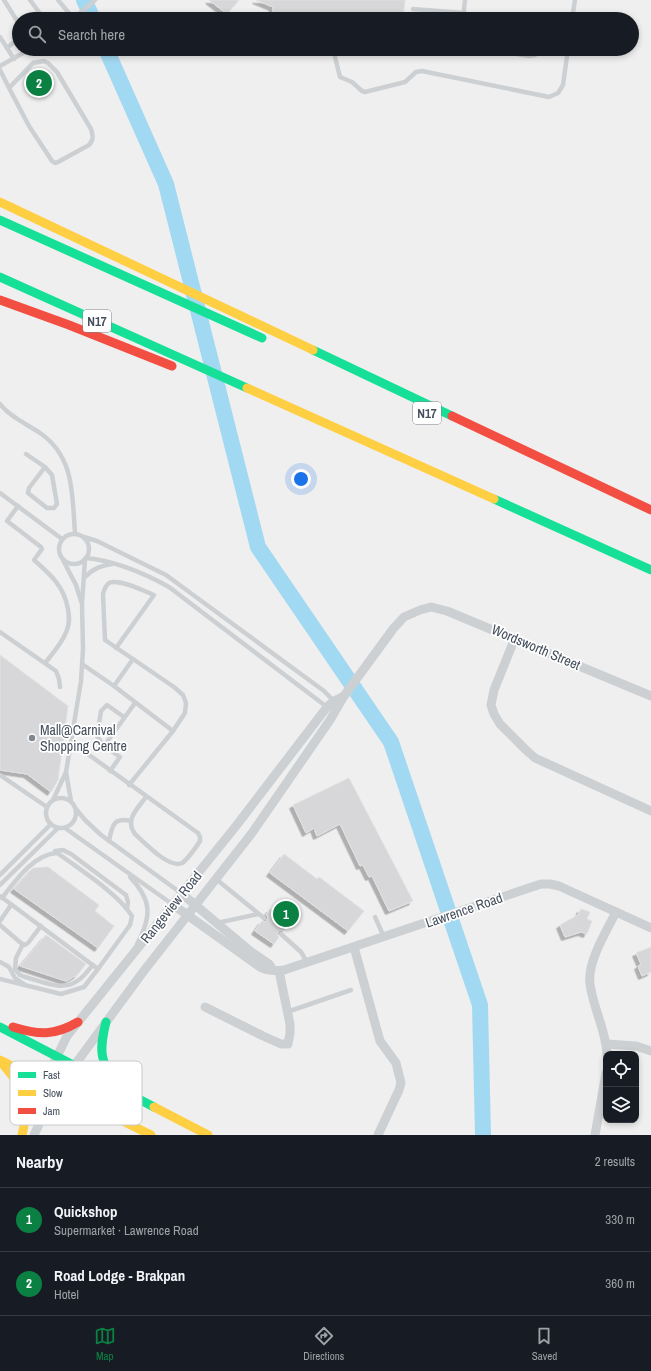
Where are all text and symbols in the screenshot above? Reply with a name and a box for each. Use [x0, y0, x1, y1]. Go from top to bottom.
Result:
search box [12, 12, 639, 56]
icon: search [26, 23, 48, 45]
text: Search here [58, 24, 125, 45]
pin: 2 [26, 68, 52, 98]
road number: N17 [83, 310, 111, 332]
road number: N17 [413, 402, 441, 424]
your location [291, 469, 311, 489]
street label: Wordsworth Street [489, 620, 583, 674]
place label: Mall@Carnival Shopping Centre [40, 721, 127, 755]
marker: Mall@Carnival Shopping Centre [27, 733, 37, 743]
street label: Rangeview Road [136, 867, 206, 947]
street label: Lawrence Road [423, 888, 505, 932]
pin: 1 [273, 899, 299, 929]
map controls [603, 1051, 639, 1123]
button: locate [603, 1051, 639, 1087]
legend [10, 1061, 142, 1125]
text: Fast [43, 1068, 61, 1082]
text: Slow [43, 1086, 63, 1100]
button: layers [603, 1087, 639, 1123]
text: Jam [43, 1104, 60, 1118]
text: Nearby [16, 1150, 63, 1173]
text: 2 results [595, 1153, 635, 1170]
text: Quickshop [54, 1201, 118, 1222]
text: 1 [26, 1211, 32, 1228]
text: 330 m [605, 1211, 635, 1228]
text: Supermarket · Lawrence Road [54, 1222, 199, 1239]
text: Road Lodge - Brakpan [54, 1265, 185, 1286]
text: 2 [26, 1275, 32, 1292]
text: 360 m [605, 1275, 635, 1292]
text: Hotel [54, 1286, 79, 1303]
tab: Map [94, 1325, 116, 1363]
tab: Directions [303, 1325, 344, 1363]
tab: Saved [532, 1325, 557, 1363]

